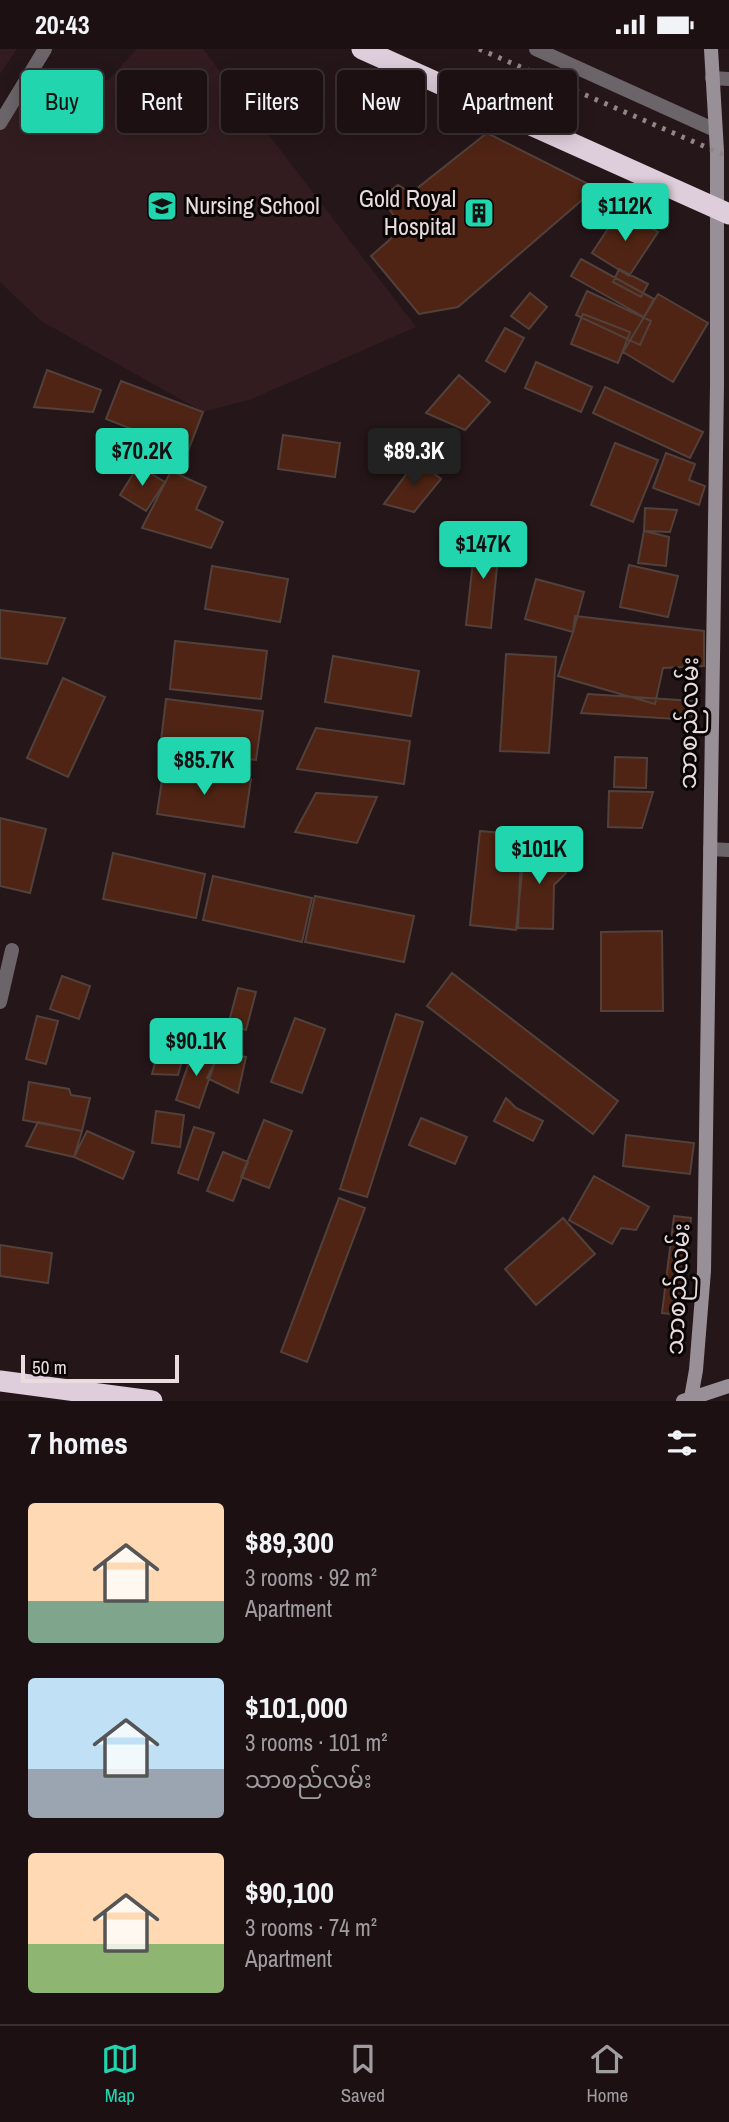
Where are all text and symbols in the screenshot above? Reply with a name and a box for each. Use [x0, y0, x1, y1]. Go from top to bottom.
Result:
text: 20:43 [35, 7, 90, 42]
chip: Buy [21, 70, 103, 133]
chip: Rent [117, 70, 207, 133]
chip: Filters [221, 70, 323, 133]
chip: New [337, 70, 425, 133]
chip: Apartment [439, 70, 577, 133]
place label: Gold Royal Hospital [359, 182, 456, 242]
pin: $112K [576, 183, 674, 243]
school or university icon: Nursing School [145, 189, 179, 223]
place label: Nursing School [185, 189, 320, 221]
text: $112K [598, 190, 652, 221]
building icon: Gold Royal Hospital [462, 196, 496, 230]
pin: $70.2K [85, 429, 199, 488]
pin: $89.3K [357, 429, 471, 488]
text: $70.2K [112, 435, 172, 466]
text: $89.3K [384, 435, 444, 466]
pin: $147K [434, 521, 532, 581]
text: $147K [455, 528, 511, 559]
street label: သာစည်လမ်း [671, 657, 709, 789]
pin: $85.7K [147, 737, 261, 797]
text: $85.7K [174, 744, 234, 775]
pin: $101K [490, 827, 588, 886]
text: $101K [511, 833, 567, 864]
pin: $90.1K [139, 1019, 253, 1078]
text: $90.1K [166, 1025, 226, 1056]
street label: သာစည်လမ်း [658, 1222, 700, 1356]
scale bar [21, 1352, 178, 1384]
text: 50 m [32, 1354, 67, 1380]
text: 7 homes [28, 1423, 128, 1463]
icon: filters [663, 1424, 701, 1462]
text: $89,300 [245, 1522, 334, 1562]
icon: home [84, 1531, 168, 1615]
text: 3 rooms · 92 m² [245, 1562, 377, 1593]
text: Apartment [245, 1593, 332, 1624]
text: $101,000 [245, 1687, 348, 1727]
icon: home [84, 1706, 168, 1790]
text: 3 rooms · 101 m² [245, 1727, 388, 1758]
text: သာစည်လမ်း [245, 1764, 372, 1795]
text: $90,100 [245, 1872, 334, 1912]
icon: home [84, 1881, 168, 1965]
text: 3 rooms · 74 m² [245, 1912, 377, 1943]
text: Apartment [245, 1943, 332, 1974]
tab: Map [101, 2040, 139, 2108]
tab: Saved [341, 2040, 385, 2108]
tab: Home [587, 2040, 628, 2108]

